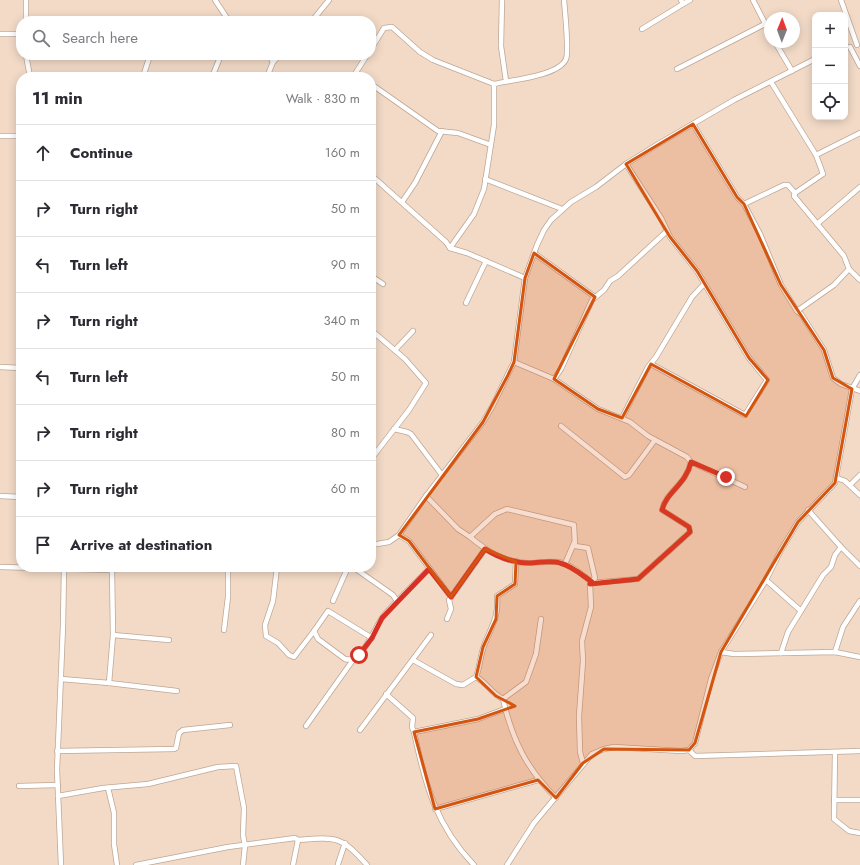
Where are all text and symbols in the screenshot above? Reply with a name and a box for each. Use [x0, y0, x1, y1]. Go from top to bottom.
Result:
north arrow [764, 12, 800, 48]
map controls [812, 12, 848, 120]
button: + [812, 12, 848, 48]
search box [16, 16, 376, 60]
icon: search [30, 27, 52, 49]
text: Search here [62, 27, 138, 49]
button: − [812, 48, 848, 84]
button: locate [812, 84, 848, 120]
text: 11 min [32, 86, 83, 110]
text: Walk · 830 m [286, 89, 360, 108]
icon: ahead [32, 142, 54, 164]
text: Continue [70, 142, 133, 164]
text: 160 m [325, 143, 360, 162]
icon: right [32, 198, 54, 220]
text: Turn right [70, 198, 138, 220]
text: 50 m [331, 199, 360, 218]
icon: left [32, 254, 54, 276]
text: Turn left [70, 254, 128, 276]
text: 90 m [331, 255, 360, 274]
icon: right [32, 310, 54, 332]
text: Turn right [70, 310, 138, 332]
text: 340 m [323, 311, 360, 330]
icon: left [32, 366, 54, 388]
text: Turn left [70, 366, 128, 388]
text: 50 m [331, 367, 360, 386]
icon: right [32, 422, 54, 444]
text: Turn right [70, 422, 138, 444]
text: 80 m [331, 423, 360, 442]
route end [717, 468, 735, 486]
icon: right [32, 478, 54, 500]
text: Turn right [70, 478, 138, 500]
text: 60 m [331, 479, 360, 498]
icon: arrive [32, 534, 54, 556]
text: Arrive at destination [70, 534, 212, 556]
route start [350, 646, 368, 664]

